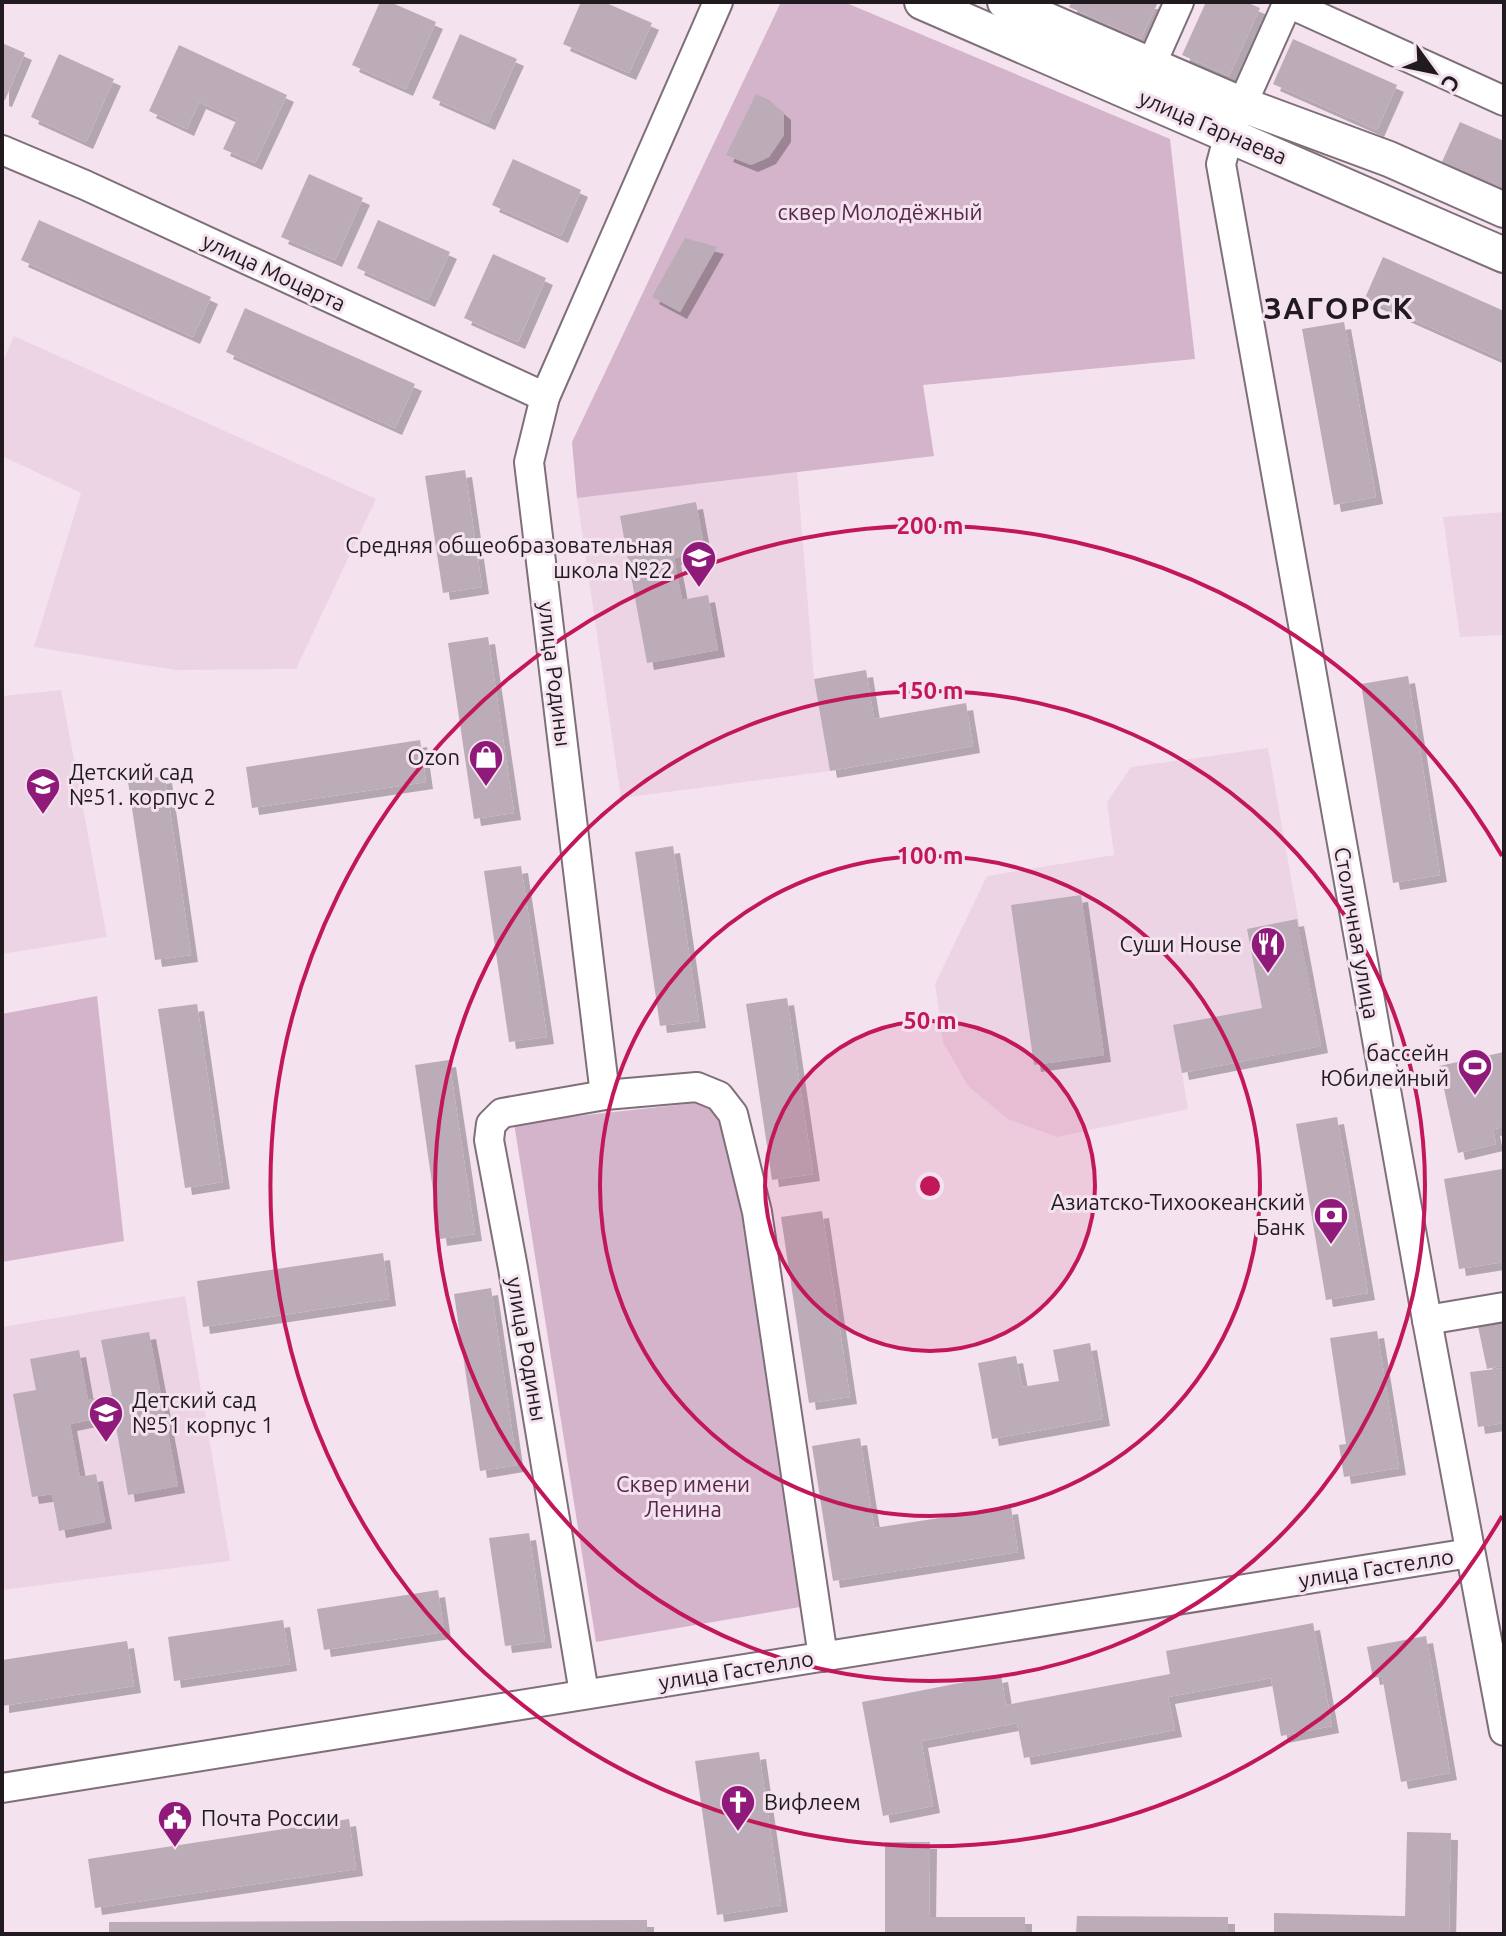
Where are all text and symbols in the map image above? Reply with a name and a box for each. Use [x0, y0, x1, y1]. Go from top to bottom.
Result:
north arrow [1394, 32, 1474, 112]
text: С [1437, 70, 1466, 96]
street label: улица Гарнаева [1135, 84, 1291, 169]
park label: сквер Молодёжный [777, 199, 983, 224]
street label: улица Моцарта [199, 227, 350, 316]
district label: ЗАГОРСК [1263, 291, 1415, 325]
text: 200 m [897, 512, 963, 539]
place label: Средняя общеобразовательная школа №22 [345, 532, 673, 582]
school or university icon: Средняя общеобразовательная школа №22 [680, 539, 718, 589]
street label: улица Родины [534, 600, 577, 748]
text: 150 m [897, 677, 963, 704]
shop icon: Ozon [467, 738, 505, 788]
place label: Ozon [408, 744, 460, 769]
place label: Детский сад №51. корпус 2 [69, 759, 216, 809]
school or university icon: Детский сад №51. корпус 2 [24, 766, 62, 816]
text: 100 m [897, 842, 963, 869]
street label: Столичная улица [1330, 845, 1385, 1021]
restaurant icon: Суши House [1249, 925, 1287, 975]
place label: Суши House [1120, 931, 1242, 956]
text: 50 m [903, 1007, 957, 1034]
place label: бассейн Юбилейный [1320, 1040, 1449, 1090]
sports icon: бассейн Юбилейный [1456, 1047, 1494, 1097]
centre of rings [916, 1172, 944, 1200]
place label: Азиатско-Тихоокеанский Банк [1051, 1189, 1305, 1239]
bank icon: Азиатско-Тихоокеанский Банк [1312, 1196, 1350, 1246]
street label: улица Родины [502, 1275, 552, 1423]
place label: Детский сад №51 корпус 1 [132, 1387, 274, 1437]
school or university icon: Детский сад №51 корпус 1 [87, 1394, 125, 1444]
park label: Сквер имени Ленина [616, 1471, 750, 1521]
street label: улица Гастелло [1297, 1543, 1455, 1592]
street label: улица Гастелло [657, 1645, 815, 1694]
church icon: Вифлеем [719, 1783, 757, 1833]
place label: Вифлеем [764, 1789, 861, 1814]
public building icon: Почта России [156, 1799, 194, 1849]
place label: Почта России [201, 1805, 339, 1830]

